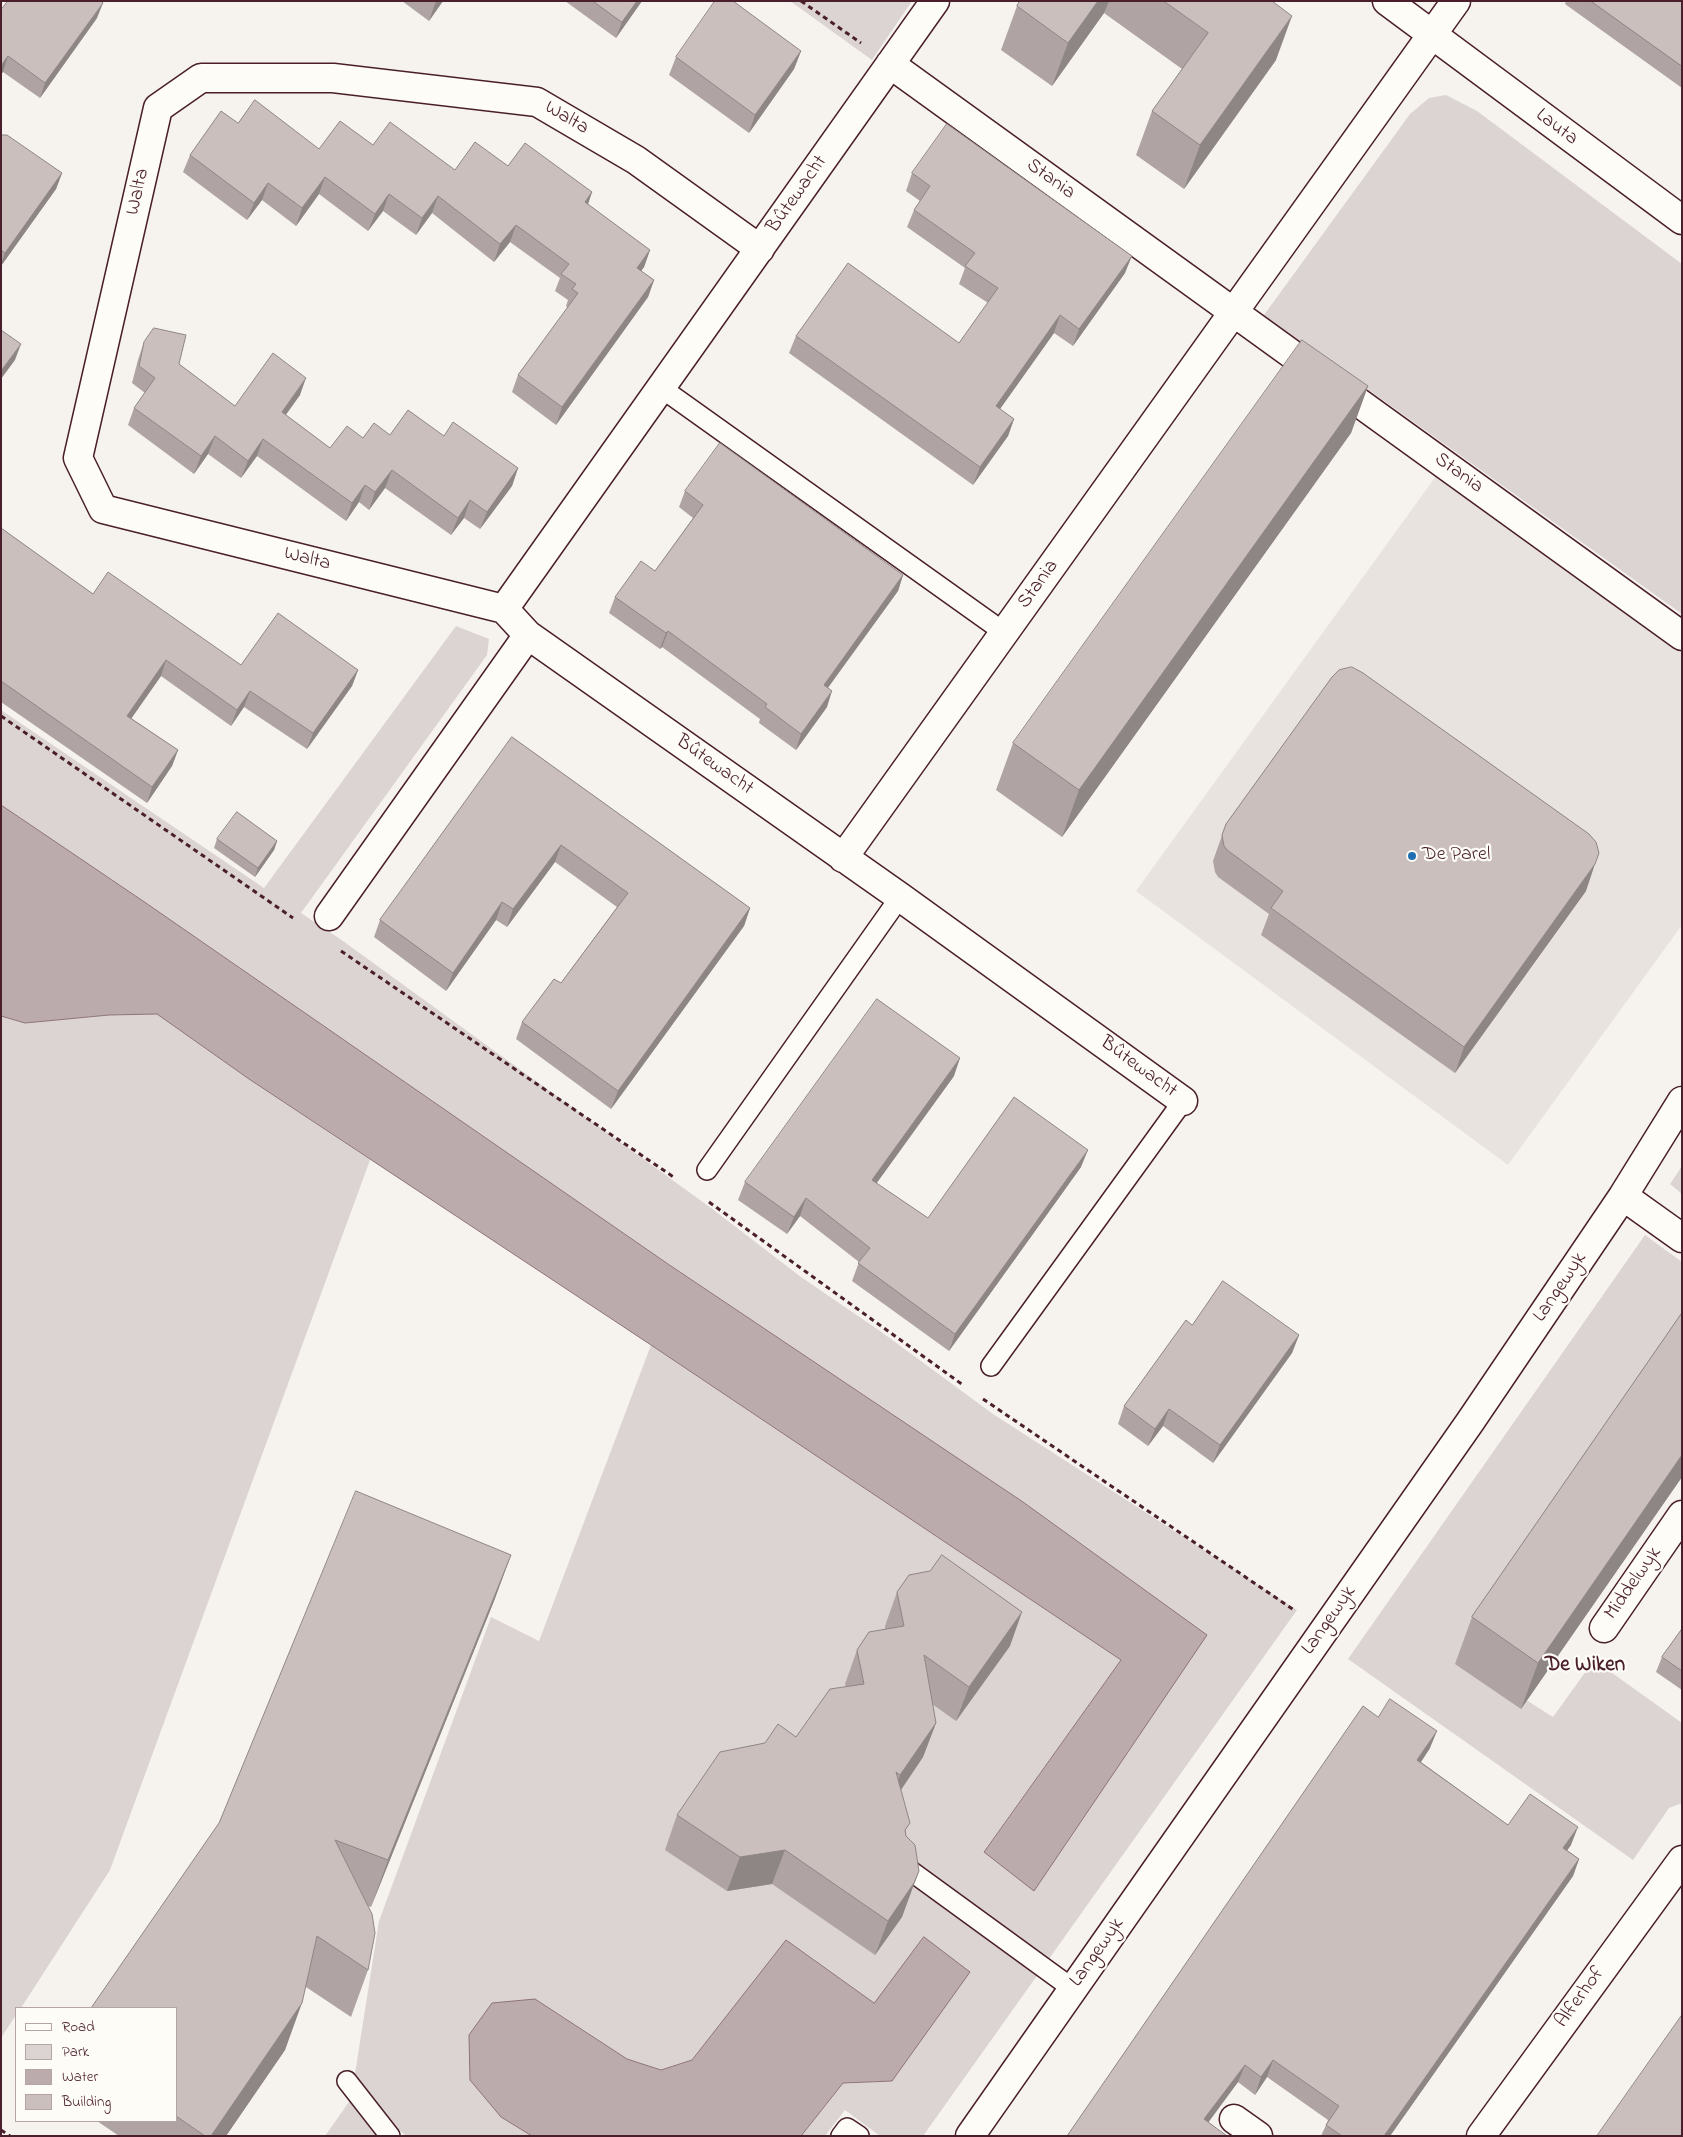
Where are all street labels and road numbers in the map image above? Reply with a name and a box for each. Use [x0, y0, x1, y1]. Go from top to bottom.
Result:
street label: Walta [540, 97, 592, 141]
street label: Lauta [1530, 104, 1582, 152]
street label: Bûtewacht [762, 151, 834, 239]
street label: Stania [1021, 154, 1079, 206]
street label: Walta [122, 166, 156, 218]
street label: Stania [1429, 448, 1487, 500]
street label: Walta [281, 543, 333, 577]
street label: Stania [1013, 556, 1065, 614]
street label: Bûtewacht [670, 730, 758, 802]
street label: Bûtewacht [1095, 1032, 1181, 1104]
street label: Langewyk [1529, 1249, 1593, 1327]
street label: Middelwyk [1600, 1543, 1668, 1625]
street label: Langewyk [1298, 1582, 1362, 1660]
street label: Langewyk [1066, 1914, 1130, 1992]
street label: Alferhof [1551, 1963, 1611, 2033]

